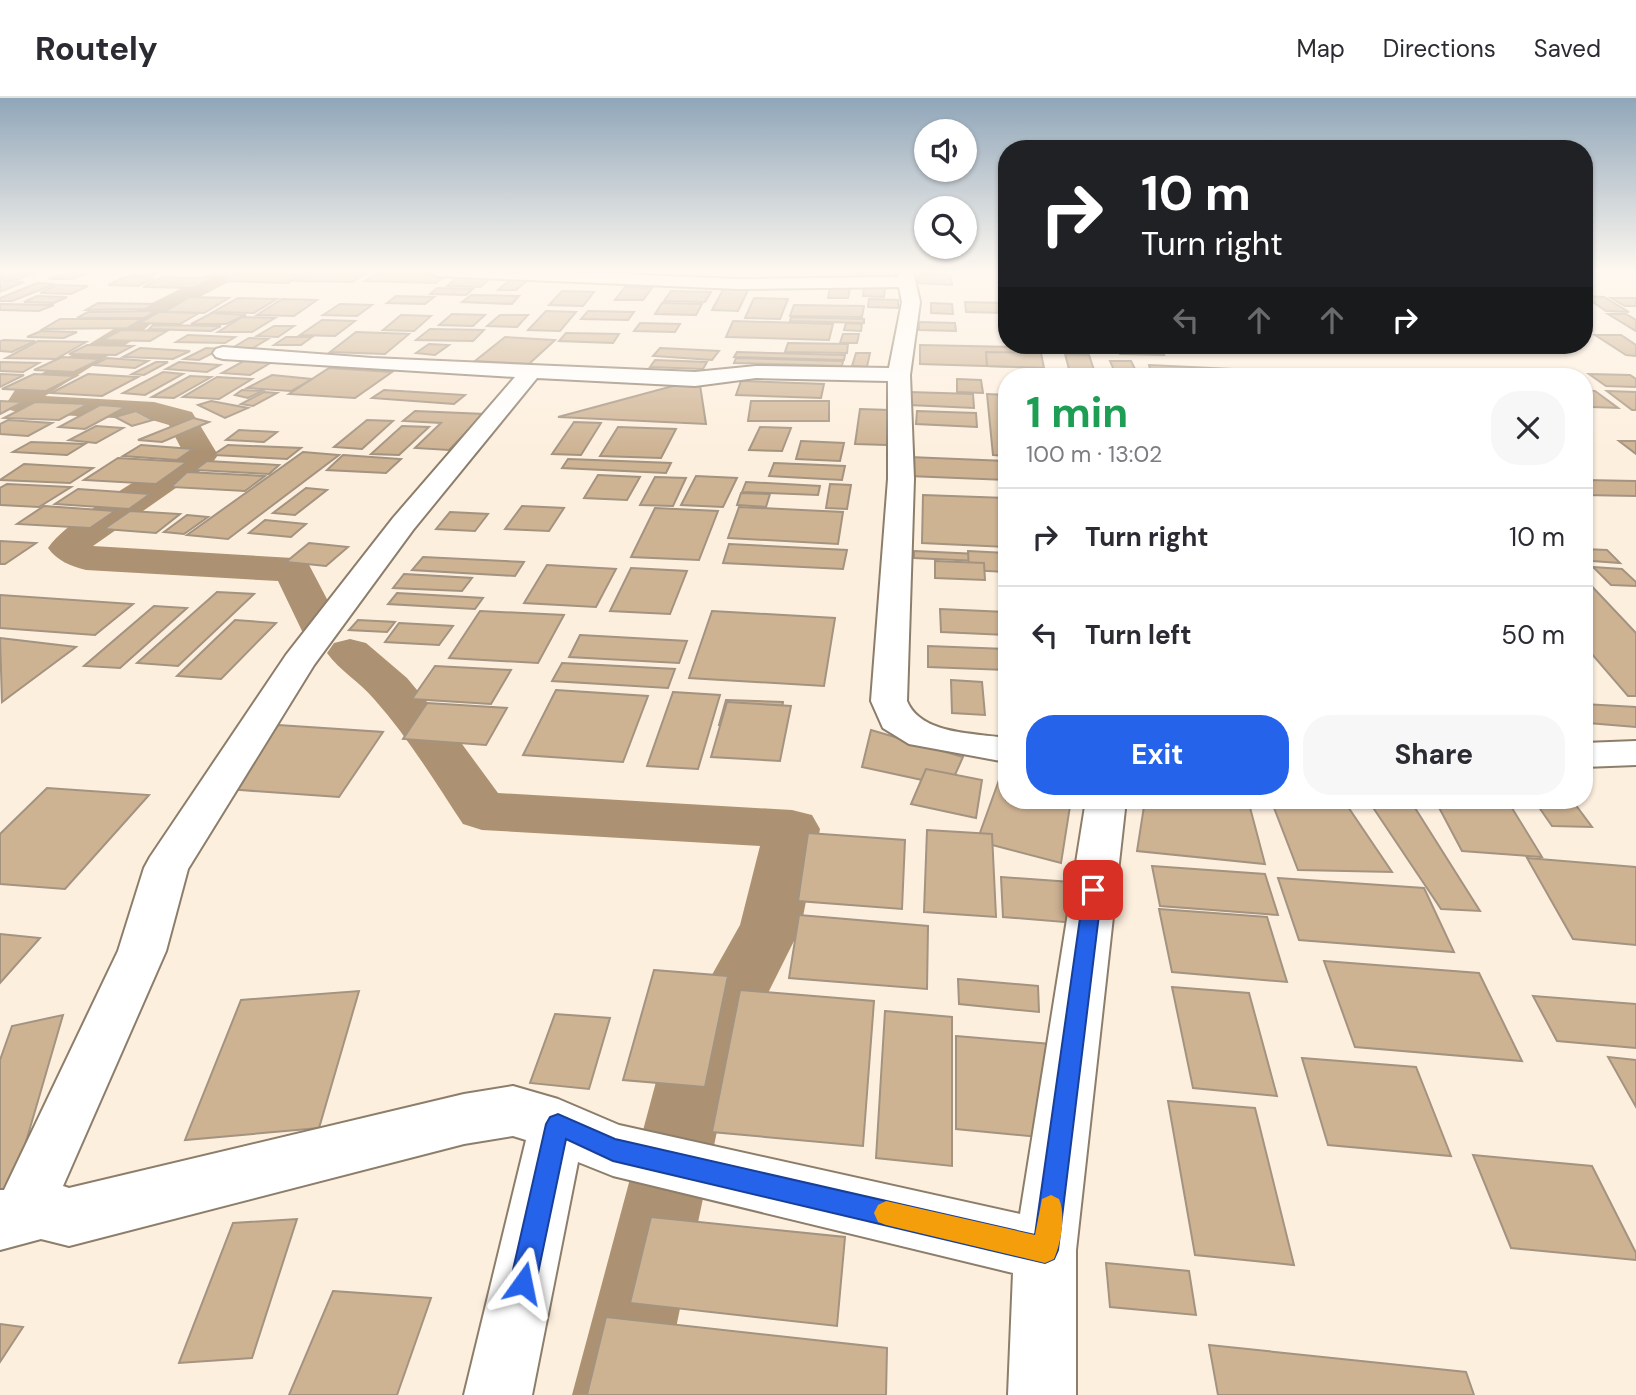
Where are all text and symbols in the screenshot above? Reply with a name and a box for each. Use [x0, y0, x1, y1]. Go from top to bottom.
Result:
text: Routely [35, 27, 158, 70]
text: Map [1297, 33, 1345, 64]
text: Directions [1383, 33, 1496, 64]
text: Saved [1534, 33, 1601, 64]
map controls [914, 119, 977, 259]
button: sound [914, 119, 977, 182]
text: 10 m [1141, 161, 1251, 225]
icon: right [1026, 168, 1117, 259]
button: search [914, 196, 977, 259]
text: Turn right [1141, 223, 1283, 265]
icon: left [1167, 301, 1205, 339]
icon: ahead [1240, 301, 1278, 339]
icon: ahead [1313, 301, 1351, 339]
icon: right [1386, 301, 1424, 339]
text: 1 min [1026, 385, 1128, 440]
button: close [1491, 391, 1565, 465]
text: 100 m · 13:02 [1026, 439, 1162, 469]
icon: right [1026, 518, 1064, 556]
text: Turn right [1085, 520, 1209, 554]
text: 10 m [1509, 520, 1565, 554]
icon: left [1026, 616, 1064, 654]
text: Turn left [1085, 618, 1192, 652]
text: 50 m [1501, 618, 1565, 652]
button: Exit [1026, 715, 1289, 795]
button: Share [1303, 715, 1565, 795]
pin [1063, 860, 1123, 920]
icon: arrive [1074, 871, 1112, 909]
position arrow [486, 1246, 560, 1320]

